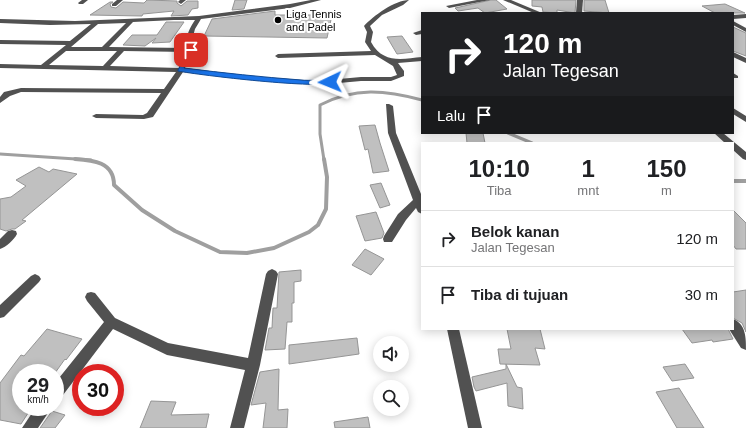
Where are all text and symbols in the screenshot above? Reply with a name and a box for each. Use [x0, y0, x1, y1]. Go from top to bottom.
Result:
place label: Liga Tennis and Padel [286, 8, 342, 33]
marker: Liga Tennis and Padel [273, 15, 283, 25]
icon: right [437, 28, 489, 80]
text: 120 m [503, 28, 582, 59]
pin [174, 33, 208, 67]
icon: arrive [180, 39, 202, 61]
position arrow [309, 61, 351, 103]
text: Jalan Tegesan [503, 61, 619, 81]
icon: arrive [473, 104, 495, 126]
text: Lalu [437, 107, 465, 124]
text: 10:10 [468, 155, 530, 182]
text: 1 [581, 155, 595, 182]
text: 150 [646, 155, 687, 182]
text: Tiba [487, 183, 512, 198]
text: mnt [577, 183, 599, 198]
text: m [661, 183, 672, 198]
text: Belok kanan [471, 223, 559, 240]
icon: right [437, 228, 459, 250]
text: 120 m [676, 230, 718, 247]
text: Jalan Tegesan [471, 240, 555, 255]
icon: arrive [437, 284, 459, 306]
text: Tiba di tujuan [471, 286, 568, 303]
text: 30 m [685, 286, 718, 303]
map controls [373, 336, 409, 416]
button: sound [373, 336, 409, 372]
speed limit sign: 30 [72, 364, 124, 416]
text: 29 [27, 374, 49, 396]
button: search [373, 380, 409, 416]
text: km/h [27, 394, 49, 405]

